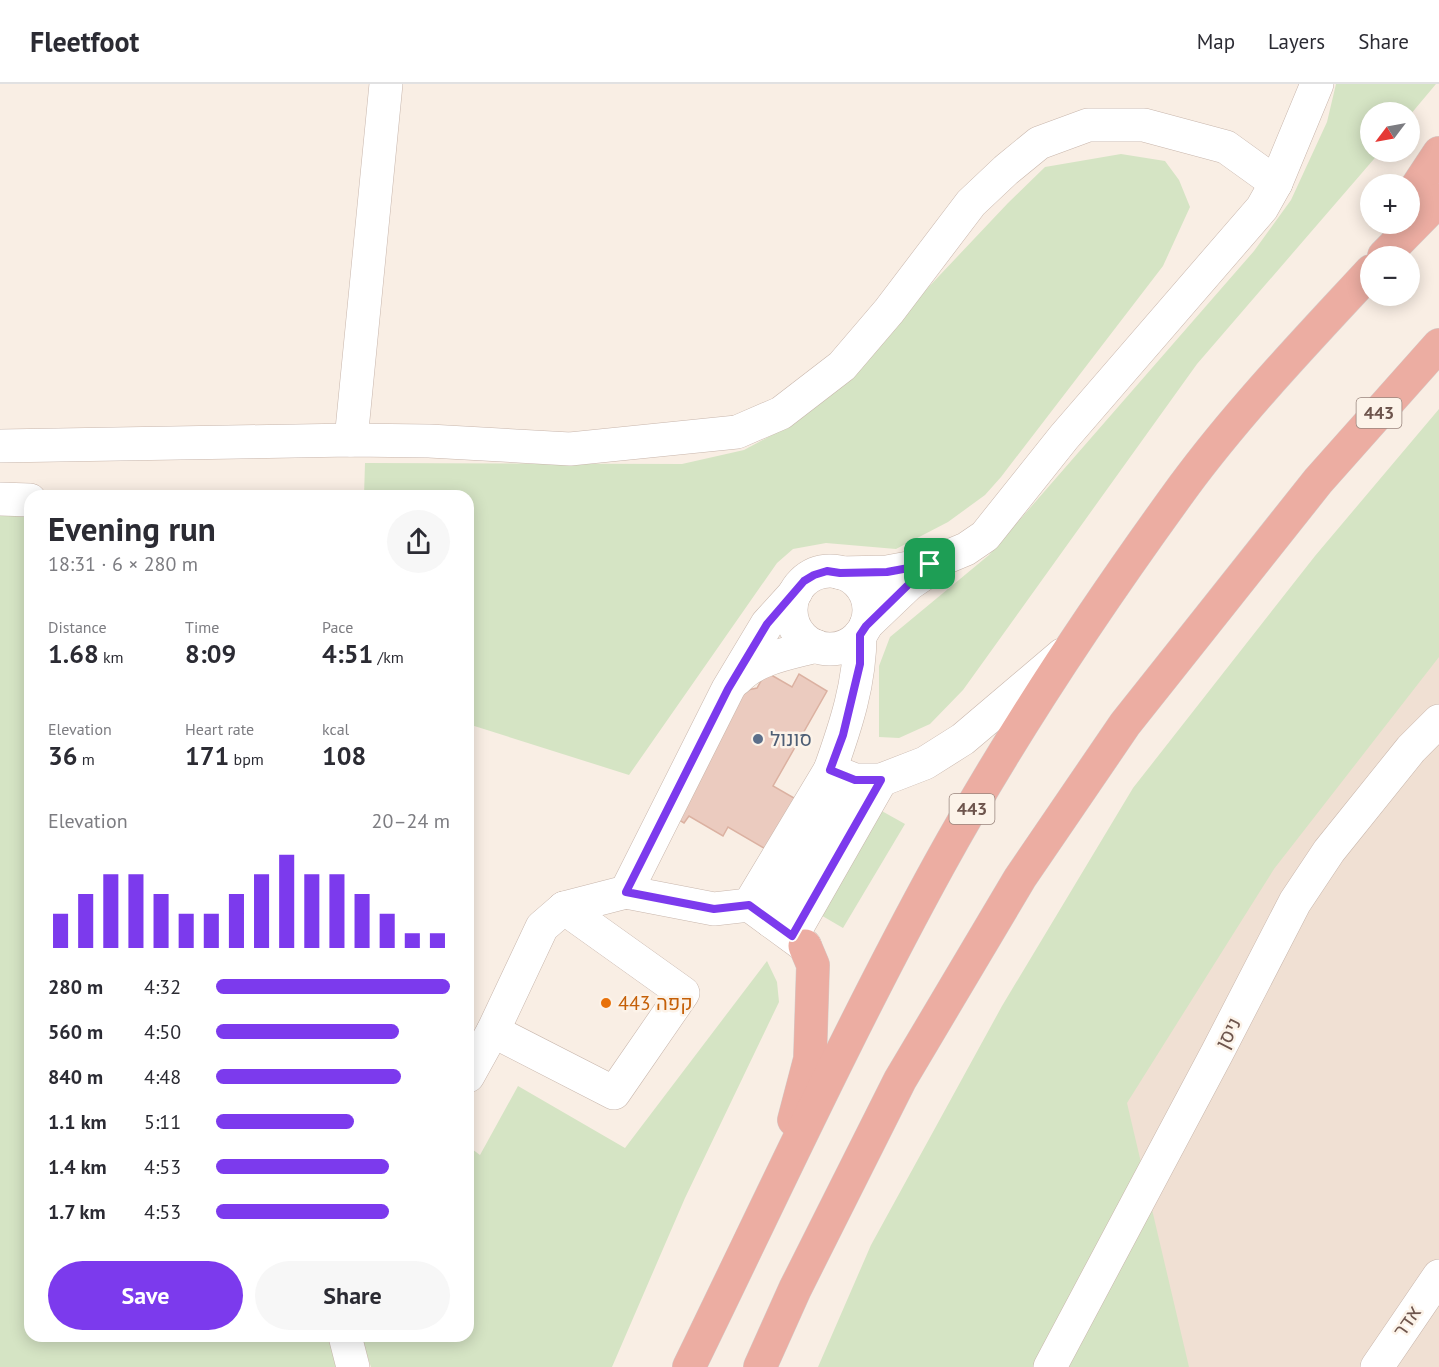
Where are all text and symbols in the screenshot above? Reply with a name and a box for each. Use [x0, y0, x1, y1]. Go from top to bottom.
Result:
text: Fleetfoot [30, 23, 139, 60]
text: Map [1197, 28, 1235, 55]
text: Layers [1268, 28, 1325, 55]
text: Share [1358, 28, 1409, 55]
north arrow [1360, 102, 1420, 162]
map controls [1360, 102, 1420, 306]
button: + [1360, 174, 1420, 234]
button: − [1360, 246, 1420, 306]
road number: 443 [1356, 398, 1402, 428]
text: Evening run [48, 507, 216, 550]
button: share [387, 510, 450, 573]
pin [904, 538, 955, 589]
icon: arrive [913, 547, 946, 580]
text: 18:31 · 6 × 280 m [48, 551, 198, 577]
text: Distance [48, 617, 107, 637]
text: Time [185, 617, 219, 637]
text: Pace [322, 617, 353, 637]
text: 1.68 [48, 637, 99, 670]
text: 8:09 [185, 637, 236, 670]
text: 4:51 [322, 637, 373, 670]
text: km [99, 647, 124, 667]
text: /km [373, 647, 404, 667]
text: Elevation [48, 719, 112, 739]
text: Heart rate [185, 719, 254, 739]
text: kcal [322, 719, 349, 739]
place label: סונול [770, 726, 812, 752]
marker: סונול [751, 732, 765, 746]
text: 36 [48, 739, 77, 772]
text: 171 [185, 739, 229, 772]
text: 108 [322, 739, 366, 772]
text: m [77, 749, 95, 769]
text: bpm [229, 749, 264, 769]
road number: 443 [950, 794, 994, 824]
text: Elevation [48, 808, 128, 834]
text: 20–24 m [372, 808, 450, 834]
text: 280 m [48, 974, 103, 1000]
text: 4:32 [144, 974, 181, 1000]
place label: קפה 443 [618, 990, 693, 1016]
marker: קפה 443 [599, 996, 613, 1010]
street label: ניסן [1209, 1013, 1247, 1053]
text: 560 m [48, 1019, 103, 1045]
text: 4:50 [144, 1019, 181, 1045]
text: 840 m [48, 1064, 103, 1090]
text: 4:48 [144, 1064, 181, 1090]
text: 1.1 km [48, 1109, 107, 1135]
text: 5:11 [144, 1109, 181, 1135]
text: 1.4 km [48, 1154, 107, 1180]
text: 4:53 [144, 1154, 181, 1180]
text: 1.7 km [48, 1199, 106, 1225]
text: 4:53 [144, 1199, 181, 1225]
button: Save [48, 1261, 243, 1330]
button: Share [255, 1261, 450, 1330]
street label: אדר [1387, 1300, 1427, 1342]

